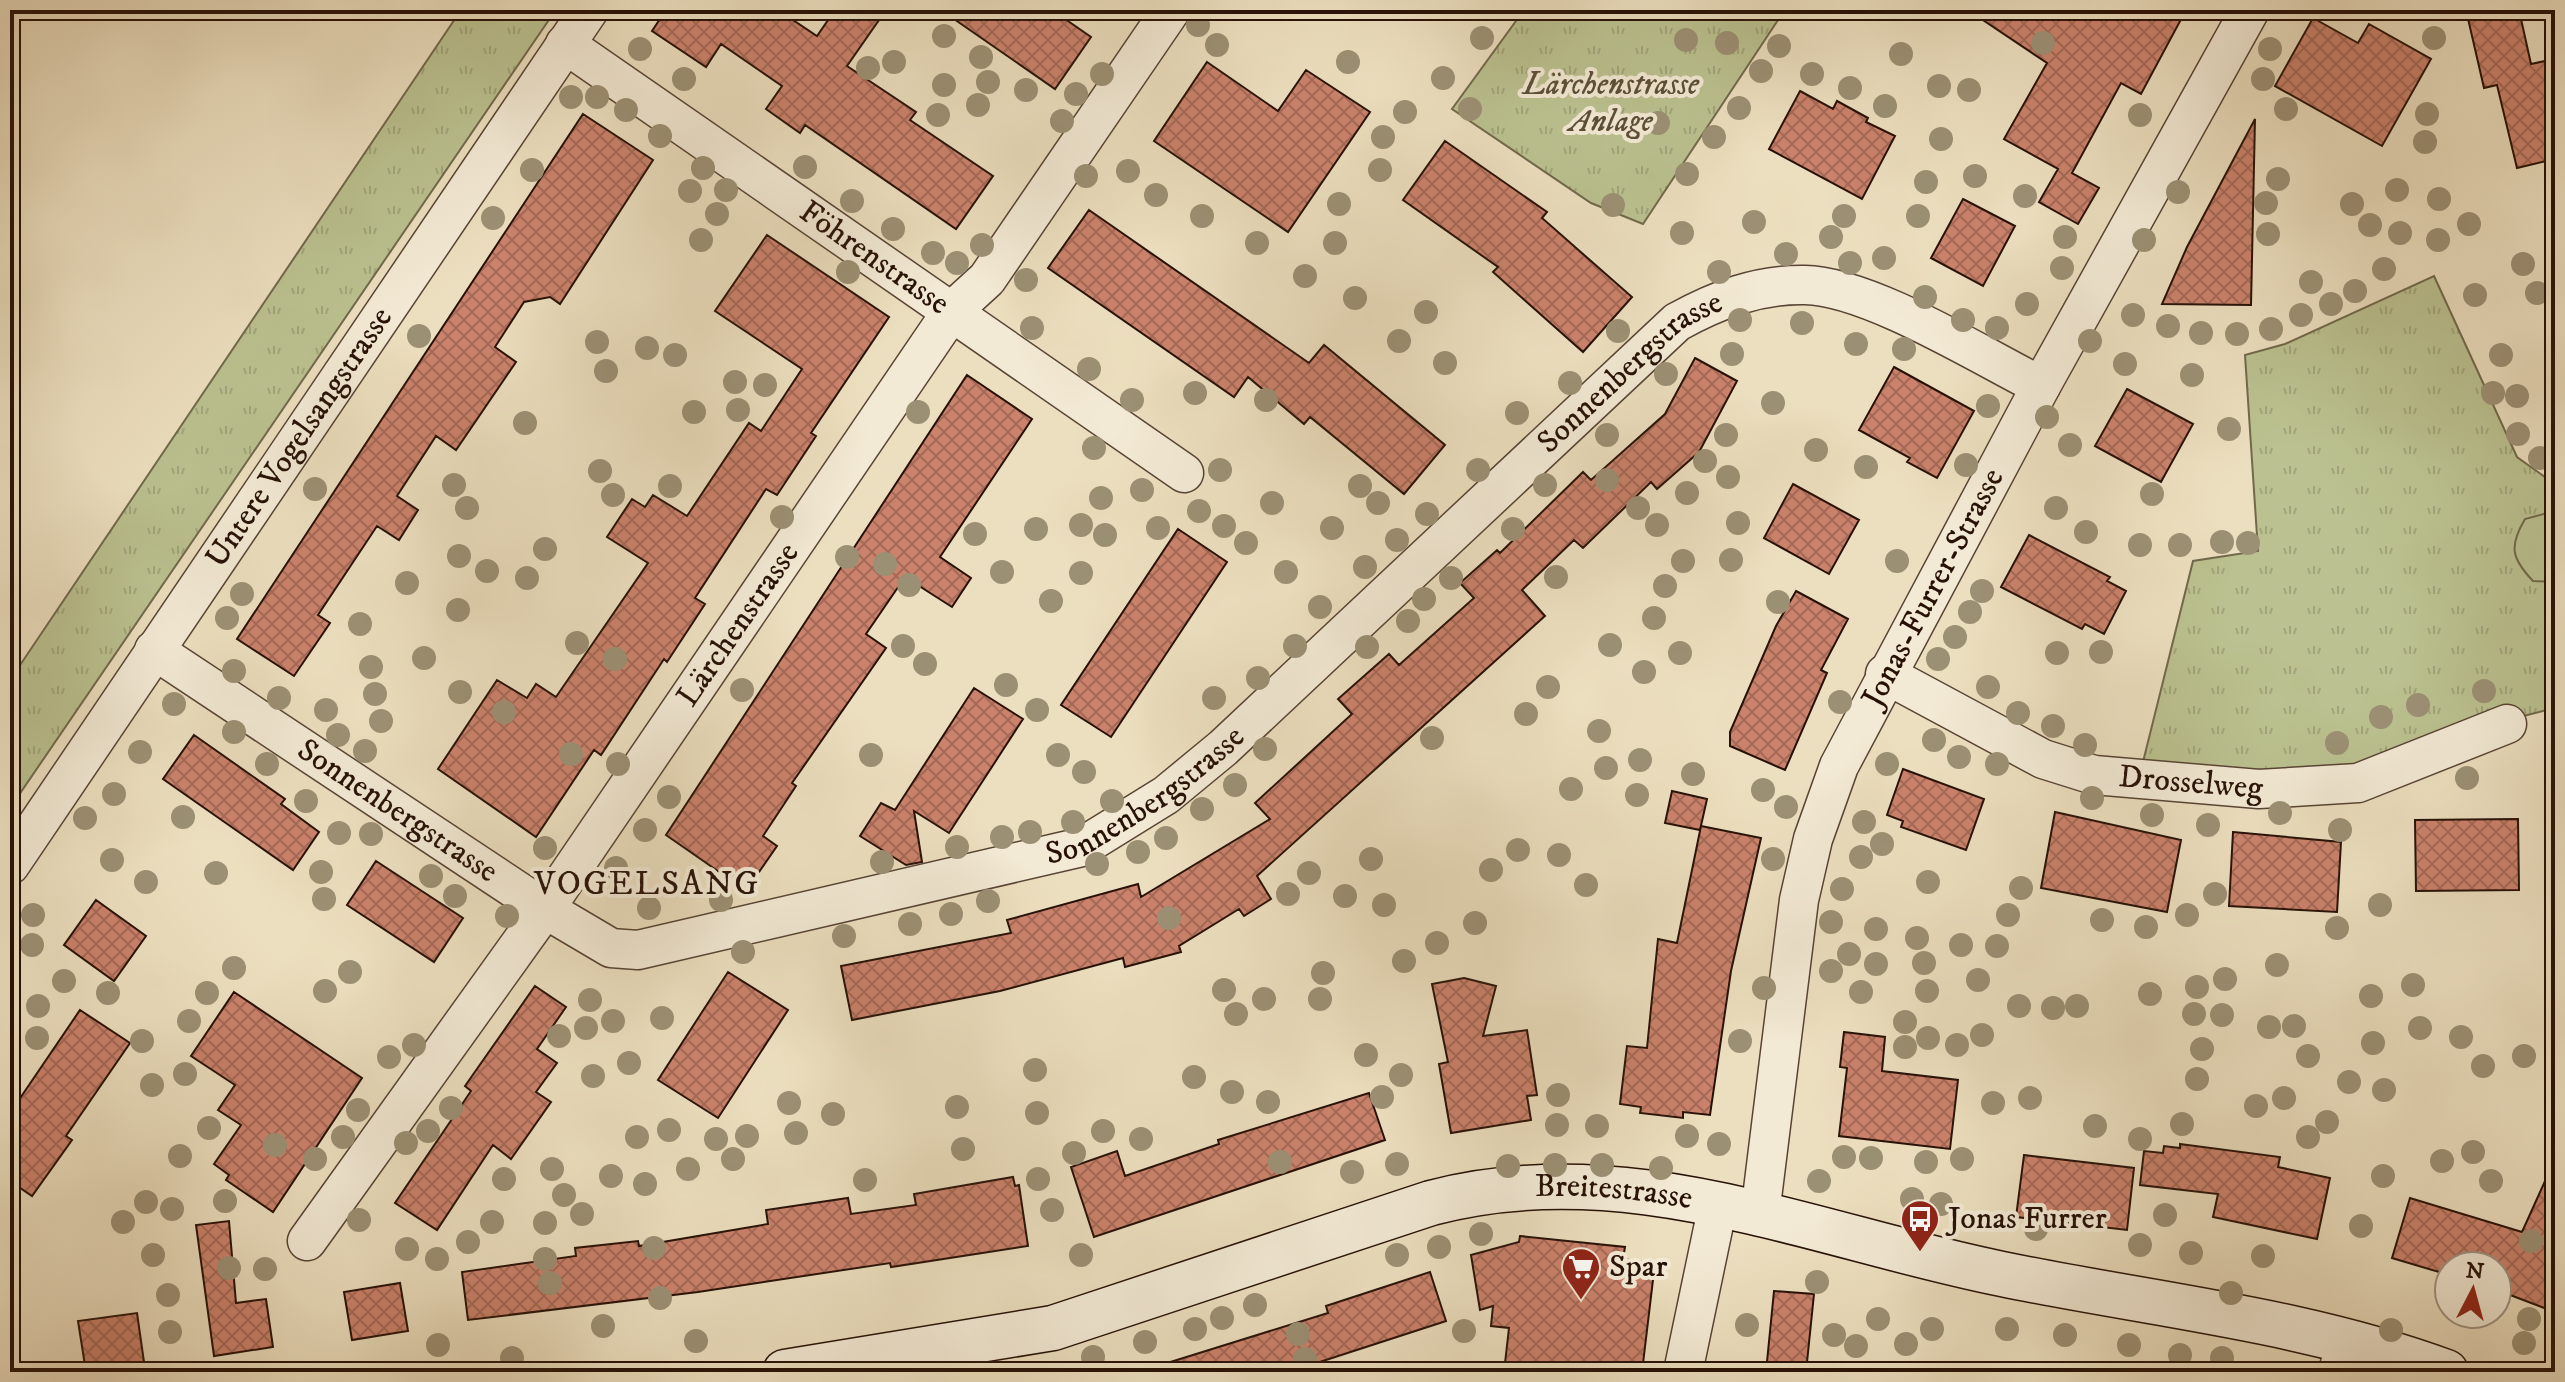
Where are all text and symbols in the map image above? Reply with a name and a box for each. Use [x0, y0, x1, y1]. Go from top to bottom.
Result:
park label: Lärchenstrasse Anlage [1521, 65, 1700, 142]
street label: Föhrenstrasse [791, 192, 957, 324]
street label: Sonnenbergstrasse [1529, 283, 1728, 462]
street label: Untere Vogelsangstrasse [197, 300, 402, 576]
street label: Jonas-Furrer-Strasse [1852, 462, 2013, 717]
street label: Lärchenstrasse [668, 535, 808, 715]
street label: Sonnenbergstrasse [1042, 718, 1253, 875]
street label: Sonnenbergstrasse [290, 730, 505, 892]
street label: Drosselweg [2117, 757, 2265, 809]
district label: VOGELSANG [533, 863, 760, 905]
street label: Breitestrasse [1534, 1167, 1696, 1219]
bus stop icon: Jonas Furrer [1899, 1198, 1941, 1253]
place label: Jonas Furrer [1945, 1199, 2107, 1239]
supermarket icon: Spar [1560, 1246, 1602, 1301]
place label: Spar [1609, 1247, 1667, 1287]
north arrow [2433, 1250, 2513, 1330]
text: N [2465, 1257, 2485, 1286]

